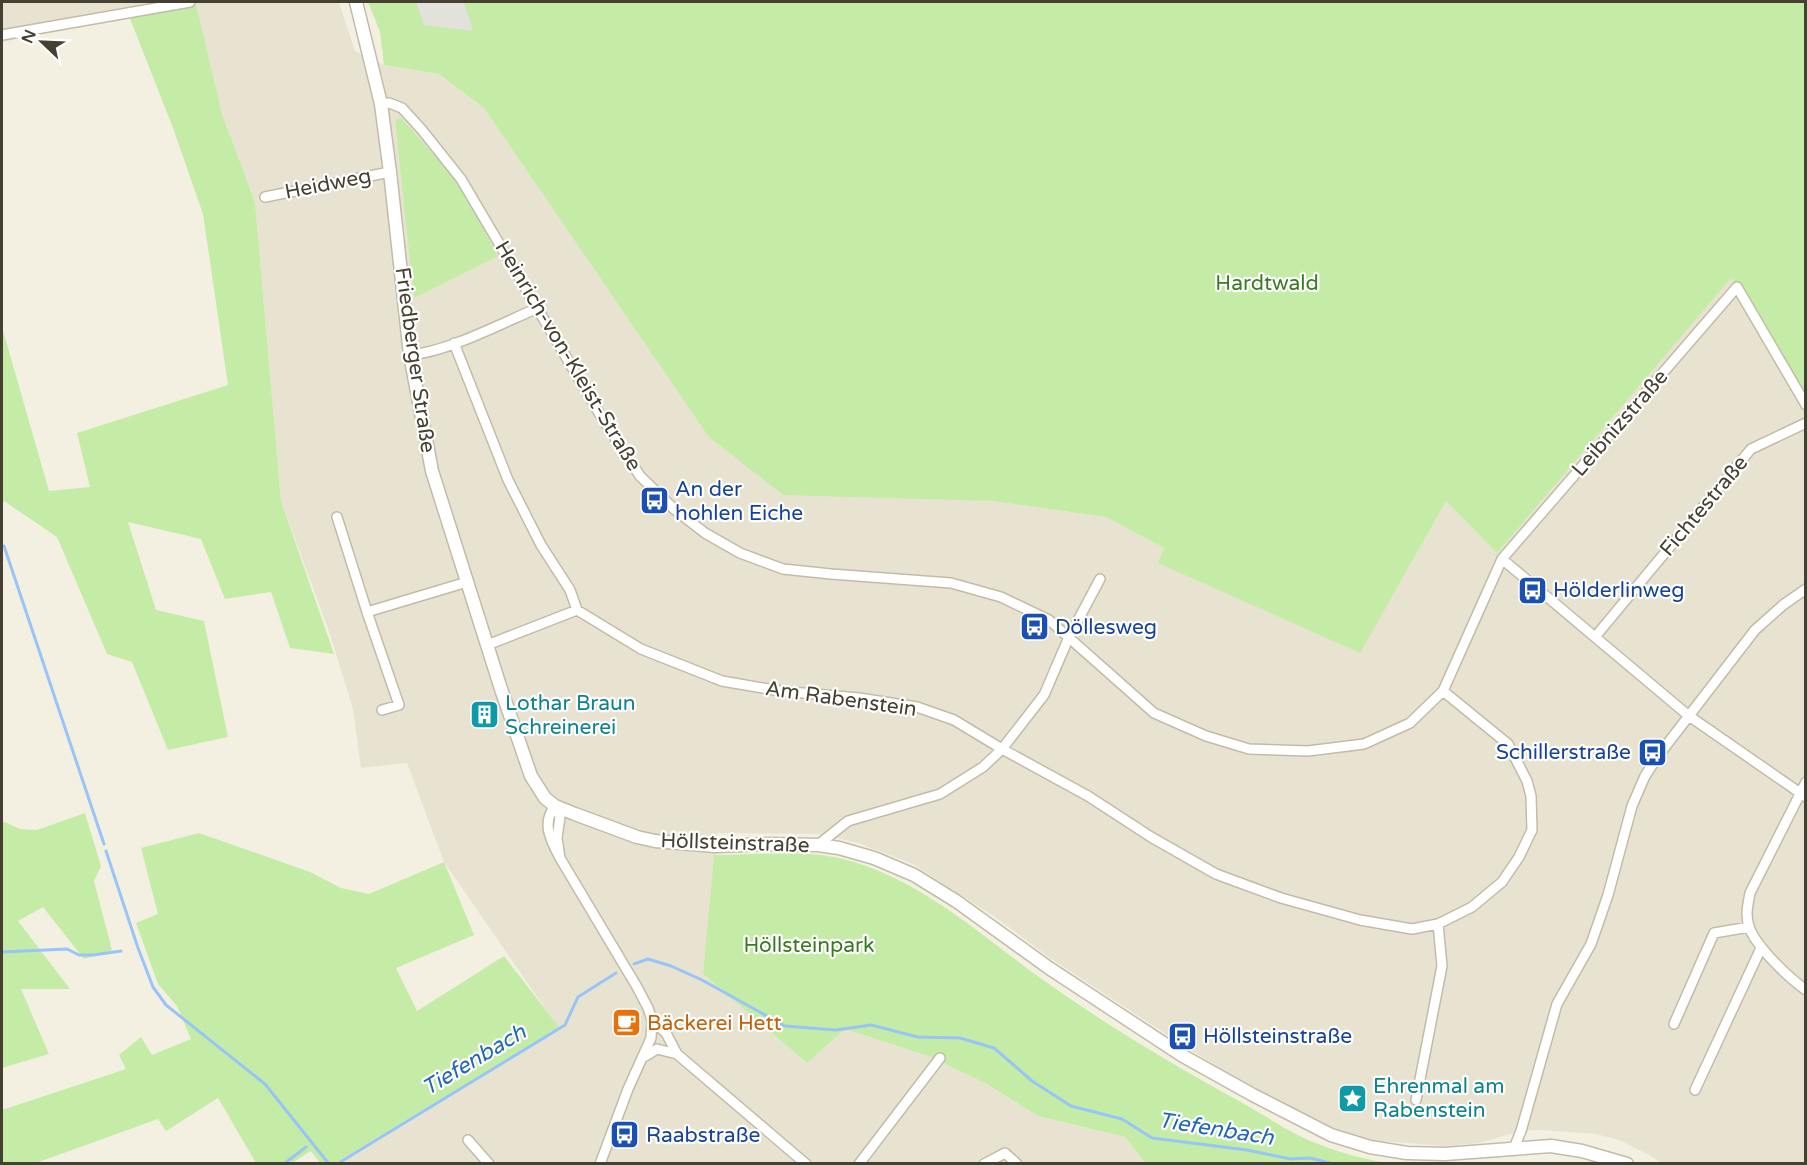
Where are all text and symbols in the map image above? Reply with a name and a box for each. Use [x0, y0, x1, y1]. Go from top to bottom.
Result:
north arrow [12, 12, 72, 72]
text: N [17, 27, 41, 46]
street label: Heidweg [283, 163, 373, 205]
street label: Heinrich-von-Kleist-Straße [489, 236, 647, 476]
street label: Friedberger Straße [390, 266, 440, 454]
park label: Hardtwald [1215, 271, 1319, 296]
street label: Leibnizstraße [1567, 364, 1673, 482]
street label: Fichtestraße [1655, 450, 1753, 561]
place label: An der hohlen Eiche [675, 477, 803, 526]
bus stop icon: An der hohlen Eiche [638, 485, 670, 517]
bus stop icon: Hölderlinweg [1516, 574, 1548, 606]
place label: Hölderlinweg [1553, 578, 1684, 603]
bus stop icon: Döllesweg [1018, 611, 1050, 643]
place label: Döllesweg [1055, 615, 1157, 640]
street label: Am Rabenstein [764, 676, 918, 722]
place label: Lothar Braun Schreinerei [505, 691, 636, 740]
building icon: Lothar Braun Schreinerei [468, 699, 500, 731]
bus stop icon: Schillerstraße [1636, 736, 1668, 768]
place label: Schillerstraße [1496, 740, 1631, 765]
street label: Höllsteinstraße [660, 828, 810, 858]
park label: Höllsteinpark [743, 933, 875, 958]
cafe icon: Bäckerei Hett [610, 1007, 642, 1039]
place label: Bäckerei Hett [647, 1011, 781, 1036]
water label: Tiefenbach [418, 1019, 531, 1101]
bus stop icon: Höllsteinstraße [1166, 1020, 1198, 1052]
place label: Höllsteinstraße [1203, 1024, 1352, 1049]
place label: Ehrenmal am Rabenstein [1373, 1074, 1504, 1123]
place icon: Ehrenmal am Rabenstein [1336, 1082, 1368, 1114]
water label: Tiefenbach [1157, 1107, 1276, 1151]
bus stop icon: Raabstraße [609, 1119, 641, 1151]
place label: Raabstraße [646, 1123, 760, 1148]

